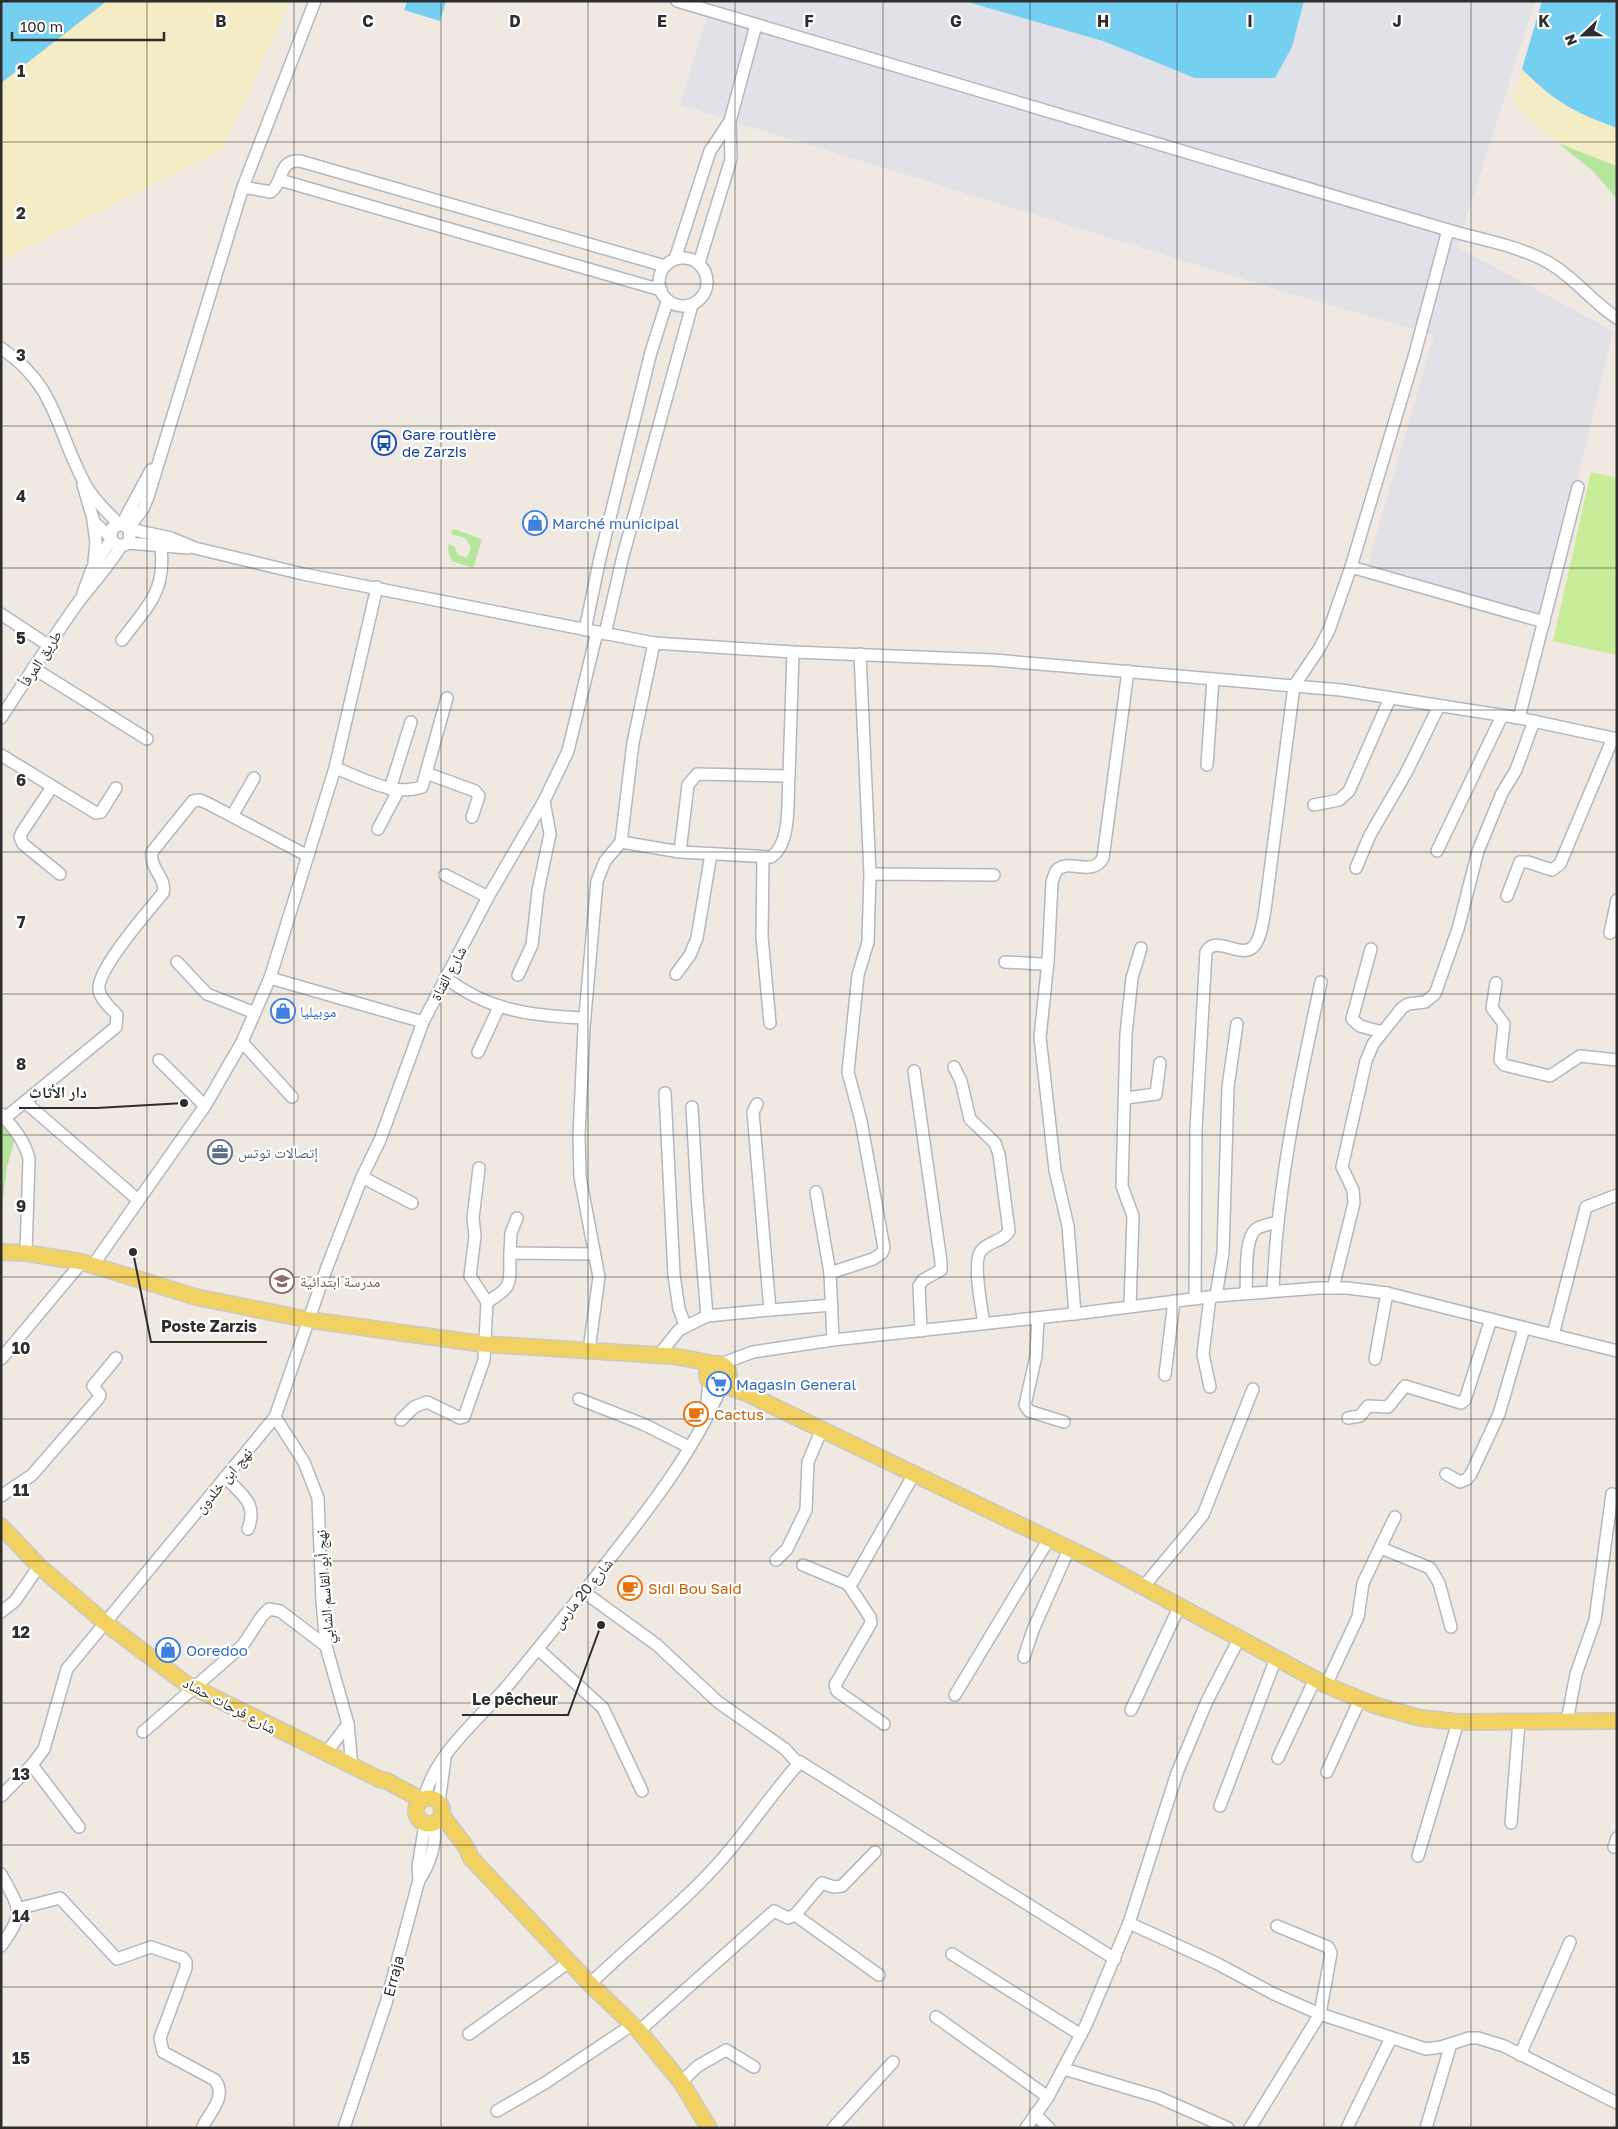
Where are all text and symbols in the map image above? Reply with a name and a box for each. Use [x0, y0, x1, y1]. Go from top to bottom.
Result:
scale bar [12, 10, 165, 42]
north arrow [1558, 10, 1608, 60]
text: B [215, 11, 227, 31]
text: C [362, 11, 374, 31]
text: D [509, 11, 521, 31]
text: E [657, 11, 667, 31]
text: F [804, 11, 814, 31]
text: G [950, 11, 962, 31]
text: H [1097, 11, 1109, 31]
text: I [1247, 11, 1253, 31]
text: J [1392, 11, 1402, 31]
text: K [1538, 11, 1550, 31]
text: 100 m [20, 17, 63, 35]
text: N [1561, 32, 1580, 48]
text: 1 [17, 61, 25, 81]
text: 2 [16, 203, 26, 223]
text: 3 [16, 345, 26, 365]
place label: Gare routière de Zarzis [402, 425, 496, 460]
bus stop icon: Gare routière de Zarzis [371, 430, 397, 456]
text: 4 [16, 486, 26, 506]
shop icon: Marché municipal [522, 510, 548, 536]
place label: Marché municipal [552, 514, 679, 532]
street label: طريق المرفأ [15, 626, 67, 691]
text: 5 [16, 628, 26, 648]
text: 6 [16, 770, 26, 790]
text: 7 [17, 912, 26, 932]
street label: شارع القناة [426, 943, 472, 1004]
shop icon: موبيليا [270, 998, 296, 1024]
place label: موبيليا [300, 1002, 336, 1021]
text: 8 [16, 1054, 26, 1074]
callout: دار الأثاث [19, 1077, 97, 1108]
text: دار الأثاث [29, 1082, 87, 1102]
office icon: إتصالات توتس [207, 1139, 233, 1165]
place label: إتصالات توتس [238, 1143, 318, 1163]
text: 9 [16, 1196, 26, 1216]
school or university icon: مدرسة ابتدائية [269, 1268, 295, 1294]
place label: مدرسة ابتدائية [300, 1272, 380, 1291]
callout: Poste Zarzis [151, 1311, 267, 1342]
text: Poste Zarzis [161, 1316, 257, 1336]
text: 10 [12, 1338, 30, 1358]
supermarket icon: Magasin General [706, 1371, 732, 1397]
place label: Magasin General [736, 1375, 856, 1393]
cafe icon: Cactus [683, 1401, 709, 1427]
place label: Cactus [714, 1405, 764, 1423]
street label: نهج ابن خلدون [190, 1444, 257, 1518]
text: 11 [13, 1480, 29, 1500]
street label: نهج أبو القاسم الشابي [311, 1529, 341, 1645]
street label: شارع 20 مارس [548, 1554, 618, 1633]
cafe icon: Sidi Bou Said [617, 1575, 643, 1601]
place label: Sidi Bou Said [648, 1579, 742, 1597]
text: 12 [12, 1622, 30, 1642]
shop icon: Ooredoo [155, 1637, 181, 1663]
place label: Ooredoo [186, 1641, 248, 1659]
street label: شارع فرحات حشاد [179, 1673, 280, 1739]
callout: Le pêcheur [462, 1684, 568, 1715]
text: Le pêcheur [472, 1689, 558, 1709]
text: 13 [12, 1764, 30, 1784]
text: 14 [12, 1906, 30, 1926]
street label: Erraja [379, 1954, 407, 1998]
text: 15 [12, 2048, 30, 2068]

